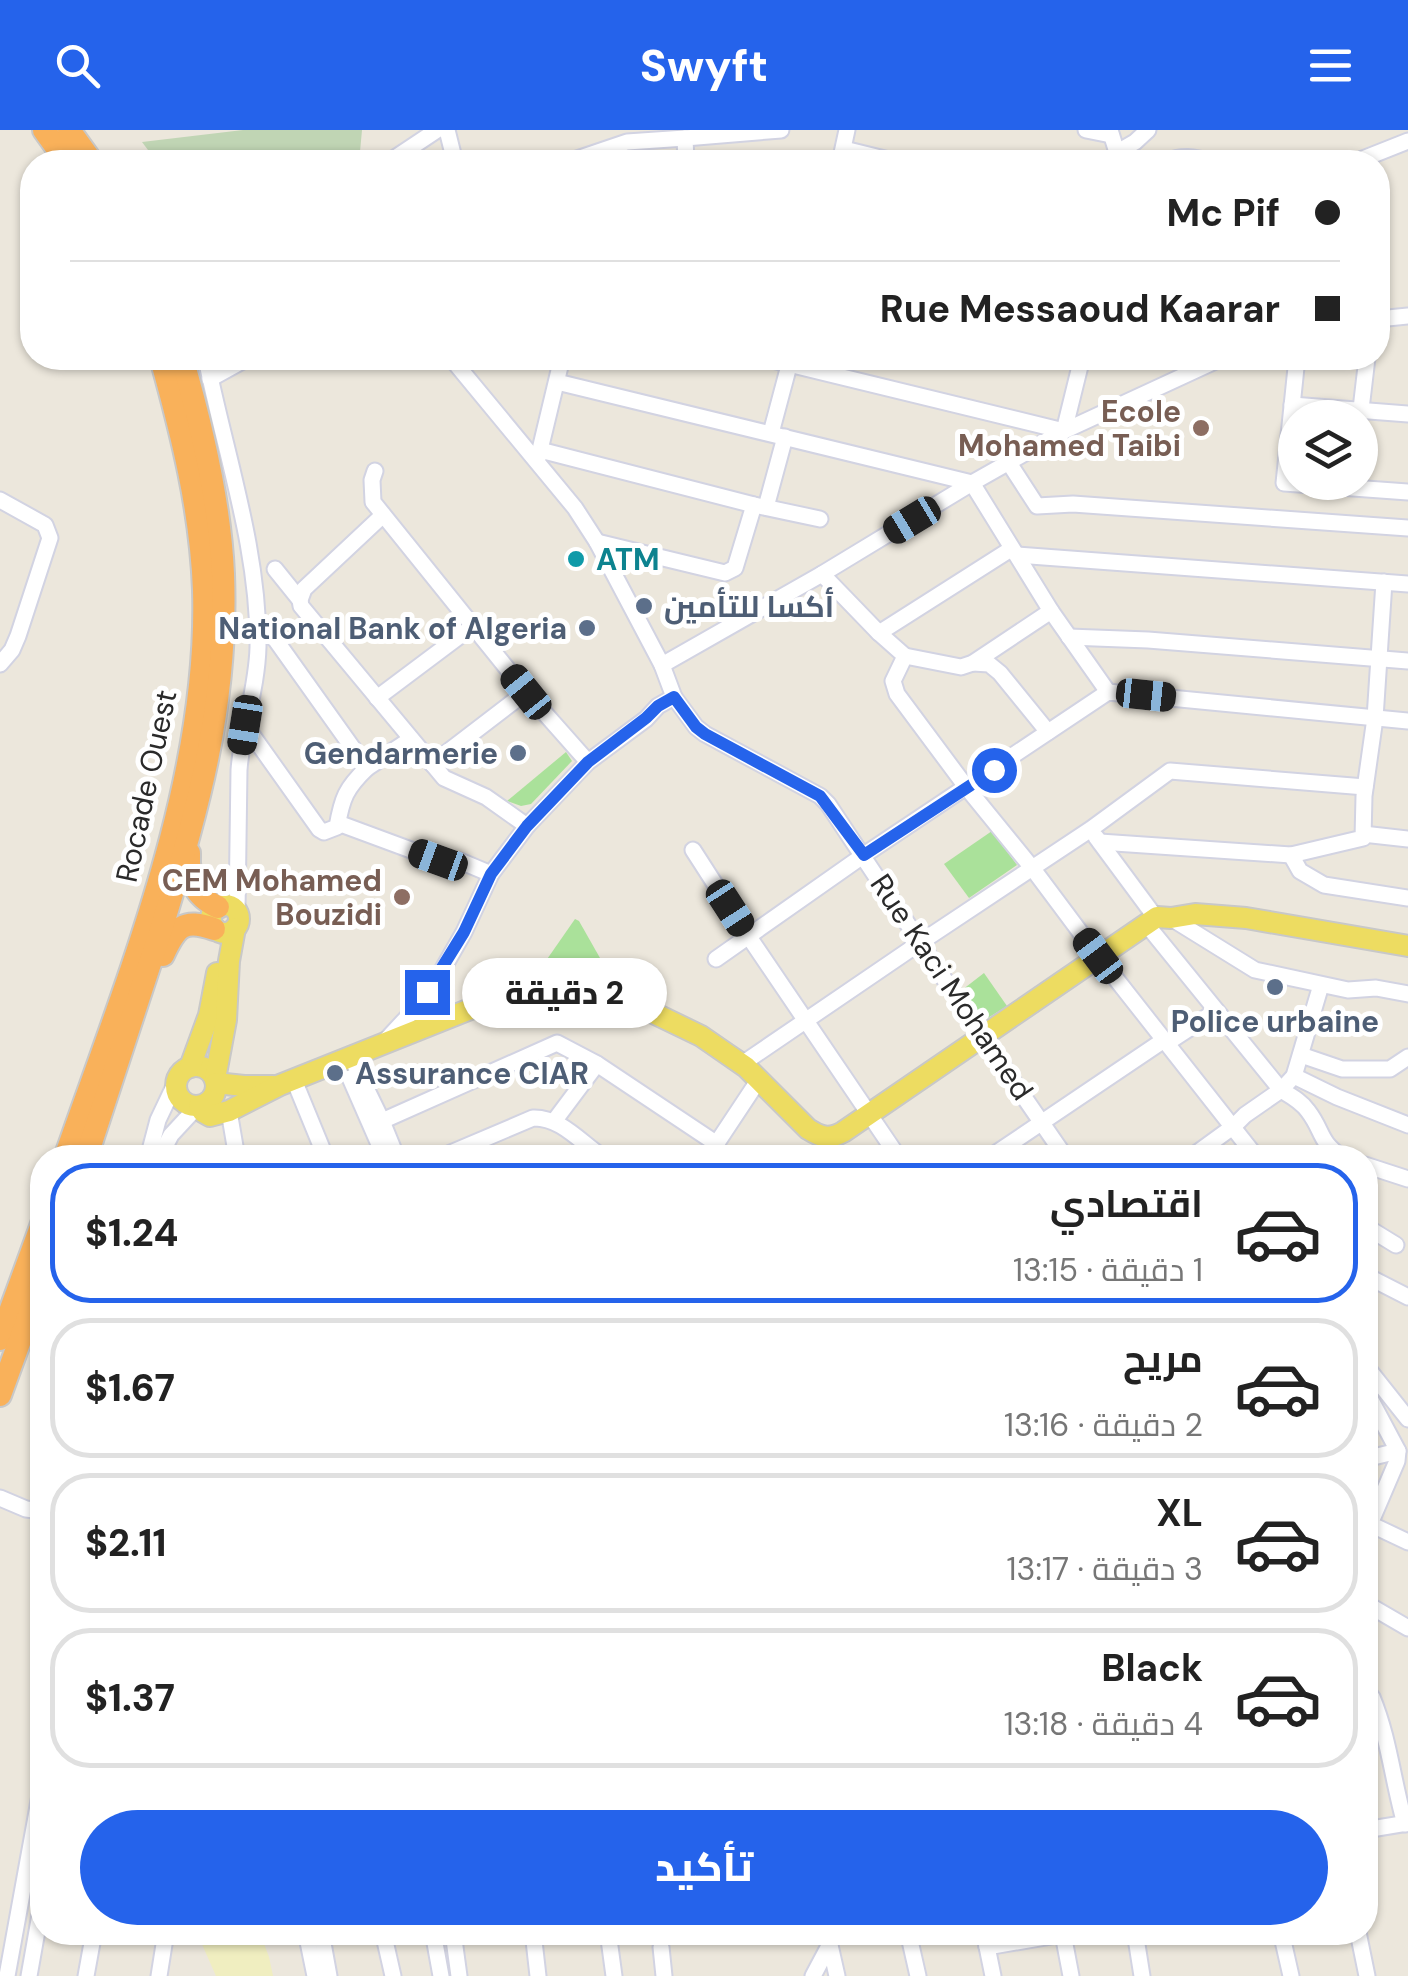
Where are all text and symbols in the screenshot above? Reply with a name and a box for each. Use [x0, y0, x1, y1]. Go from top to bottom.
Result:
text: Swyft [640, 36, 768, 95]
icon: search [50, 38, 105, 93]
icon: menu [1303, 38, 1358, 93]
text: Mc Pif [1166, 188, 1280, 238]
text: Rue Messaoud Kaarar [880, 284, 1280, 334]
place label: Ecole Mohamed Taibi [958, 392, 1181, 465]
map controls [1278, 400, 1378, 500]
button: layers [1278, 400, 1378, 500]
marker: Ecole Mohamed Taibi [1190, 417, 1212, 439]
car [879, 492, 945, 548]
place label: ATM [596, 540, 660, 579]
marker: ATM [565, 548, 587, 570]
place label: أكسا للتأمين [664, 587, 834, 626]
marker: أكسا للتأمين [633, 595, 655, 617]
place label: National Bank of Algeria [218, 609, 567, 648]
marker: National Bank of Algeria [576, 617, 598, 639]
car [495, 659, 557, 725]
car [1115, 677, 1177, 713]
street label: Rocade Ouest [107, 686, 185, 886]
car [225, 693, 265, 757]
place label: Gendarmerie [304, 734, 498, 773]
marker: Gendarmerie [507, 742, 529, 764]
route start [972, 748, 1017, 793]
car [405, 836, 471, 884]
place label: CEM Mohamed Bouzidi [162, 861, 382, 934]
street label: Rue Kaci Mohamed [862, 866, 1042, 1108]
car [701, 875, 759, 941]
marker: CEM Mohamed Bouzidi [391, 886, 413, 908]
car [1068, 923, 1128, 989]
callout: 2 دقيقة [462, 957, 667, 1027]
route end [405, 970, 450, 1015]
text: 2 دقيقة [505, 972, 624, 1014]
marker: Police urbaine [1264, 976, 1286, 998]
place label: Police urbaine [1171, 1002, 1379, 1041]
place label: Assurance CIAR [355, 1054, 589, 1093]
marker: Assurance CIAR [324, 1062, 346, 1084]
text: اقتصادي [1050, 1179, 1203, 1229]
icon: car [1233, 1188, 1323, 1278]
text: $1.24 [85, 1208, 178, 1258]
text: 1 دقيقة · 13:15 [1013, 1249, 1203, 1291]
text: مريح [1123, 1334, 1203, 1384]
icon: car [1233, 1343, 1323, 1433]
text: $1.67 [85, 1363, 175, 1413]
text: 2 دقيقة · 13:16 [1004, 1404, 1203, 1446]
text: XL [1156, 1488, 1203, 1538]
icon: car [1233, 1498, 1323, 1588]
text: $2.11 [85, 1518, 167, 1568]
text: 3 دقيقة · 13:17 [1007, 1548, 1203, 1590]
text: Black [1101, 1643, 1203, 1693]
icon: car [1233, 1653, 1323, 1743]
text: $1.37 [85, 1673, 175, 1723]
text: 4 دقيقة · 13:18 [1004, 1703, 1203, 1745]
button: تأكيد [80, 1810, 1328, 1925]

